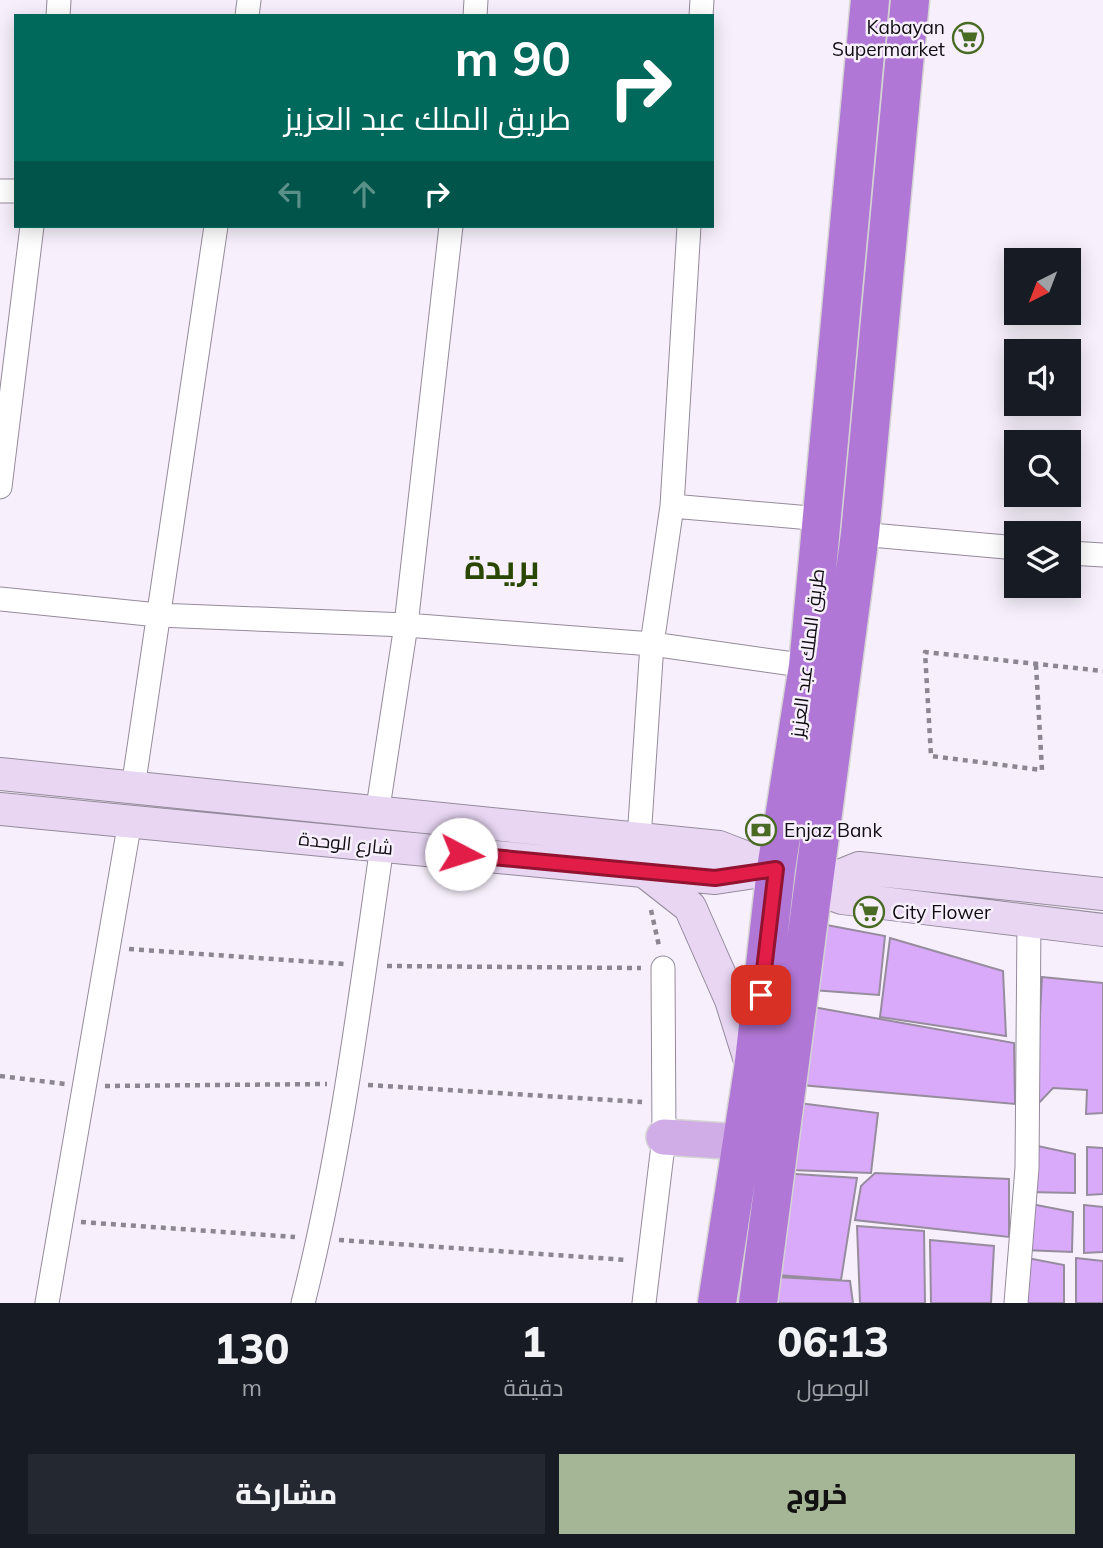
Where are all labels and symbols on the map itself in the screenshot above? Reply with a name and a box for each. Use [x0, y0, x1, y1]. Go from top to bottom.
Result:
place label: Kabayan Supermarket [832, 15, 945, 61]
supermarket icon: Kabayan Supermarket [951, 21, 985, 55]
north arrow [1004, 248, 1082, 326]
district label: بريدة [464, 546, 540, 587]
street label: طريق الملك عبد العزيز [785, 567, 830, 740]
bank icon: Enjaz Bank [744, 813, 778, 847]
position arrow [424, 817, 498, 891]
place label: Enjaz Bank [784, 818, 883, 842]
street label: شارع الوحدة [297, 826, 394, 862]
supermarket icon: City Flower [852, 895, 886, 929]
place label: City Flower [892, 900, 991, 924]
pin [731, 965, 791, 1025]

